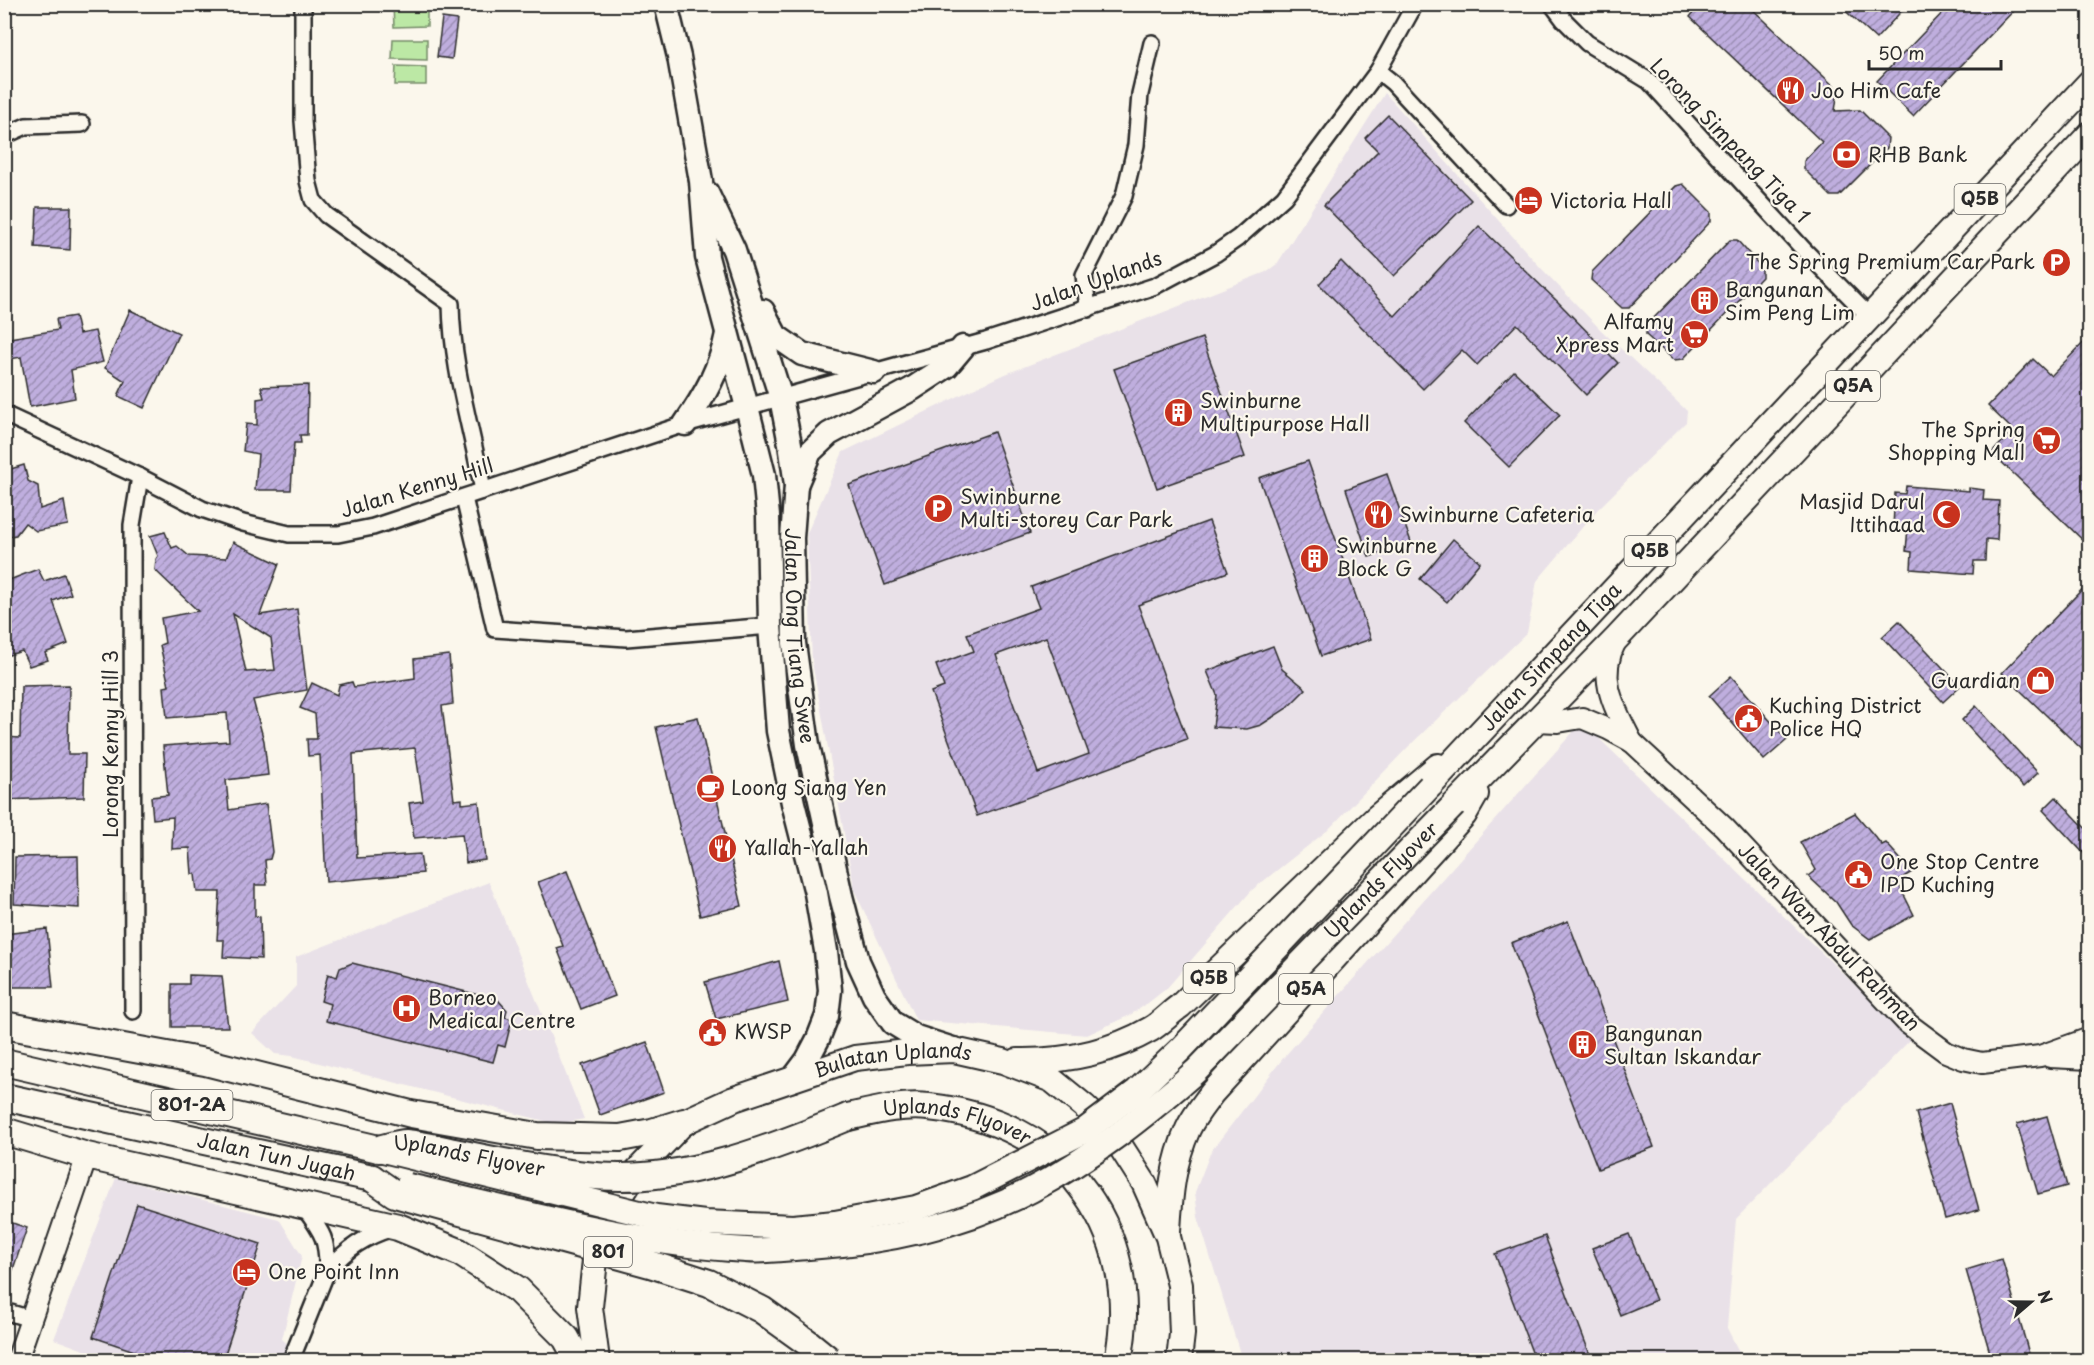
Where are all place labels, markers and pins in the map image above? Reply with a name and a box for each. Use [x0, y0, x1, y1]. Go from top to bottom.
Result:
restaurant icon: Joo Him Cafe [1774, 75, 1806, 107]
place label: Joo Him Cafe [1811, 75, 1941, 105]
bank icon: RHB Bank [1831, 139, 1863, 171]
place label: RHB Bank [1868, 139, 1967, 169]
hotel icon: Victoria Hall [1513, 185, 1545, 217]
place label: Victoria Hall [1550, 185, 1672, 215]
place label: The Spring Premium Car Park [1746, 246, 2035, 276]
parking icon: The Spring Premium Car Park [2040, 246, 2072, 278]
place label: Bangunan Sim Peng Lim [1725, 274, 1855, 327]
building icon: Bangunan Sim Peng Lim [1688, 285, 1720, 317]
place label: Alfamy Xpress Mart [1556, 306, 1674, 359]
supermarket icon: Alfamy Xpress Mart [1679, 318, 1711, 350]
place label: Swinburne Multipurpose Hall [1200, 385, 1370, 438]
building icon: Swinburne Multipurpose Hall [1163, 397, 1195, 429]
place label: The Spring Shopping Mall [1888, 414, 2025, 467]
supermarket icon: The Spring Shopping Mall [2030, 425, 2062, 457]
place label: Swinburne Multi-storey Car Park [960, 481, 1173, 534]
place label: Masjid Darul Ittihaad [1799, 486, 1925, 539]
parking icon: Swinburne Multi-storey Car Park [923, 493, 955, 525]
mosque icon: Masjid Darul Ittihaad [1930, 498, 1962, 530]
restaurant icon: Swinburne Cafeteria [1362, 499, 1394, 531]
place label: Swinburne Cafeteria [1399, 499, 1595, 529]
place label: Swinburne Block G [1336, 530, 1438, 583]
building icon: Swinburne Block G [1299, 542, 1331, 574]
place label: Guardian [1931, 665, 2020, 695]
shop icon: Guardian [2025, 665, 2057, 697]
place label: Kuching District Police HQ [1769, 690, 1921, 743]
public building icon: Kuching District Police HQ [1732, 702, 1764, 734]
cafe icon: Loong Siang Yen [694, 772, 726, 804]
place label: Loong Siang Yen [731, 772, 887, 802]
restaurant icon: Yallah-Yallah [707, 832, 739, 864]
place label: Yallah-Yallah [744, 832, 869, 862]
place label: One Stop Centre IPD Kuching [1880, 846, 2039, 899]
public building icon: One Stop Centre IPD Kuching [1843, 858, 1875, 890]
place label: Borneo Medical Centre [428, 982, 575, 1035]
hospital icon: Borneo Medical Centre [391, 993, 423, 1025]
public building icon: KWSP [697, 1016, 729, 1048]
place label: KWSP [734, 1016, 792, 1046]
place label: Bangunan Sultan Iskandar [1604, 1018, 1761, 1071]
building icon: Bangunan Sultan Iskandar [1567, 1029, 1599, 1061]
hotel icon: One Point Inn [231, 1256, 263, 1288]
place label: One Point Inn [268, 1256, 399, 1286]

